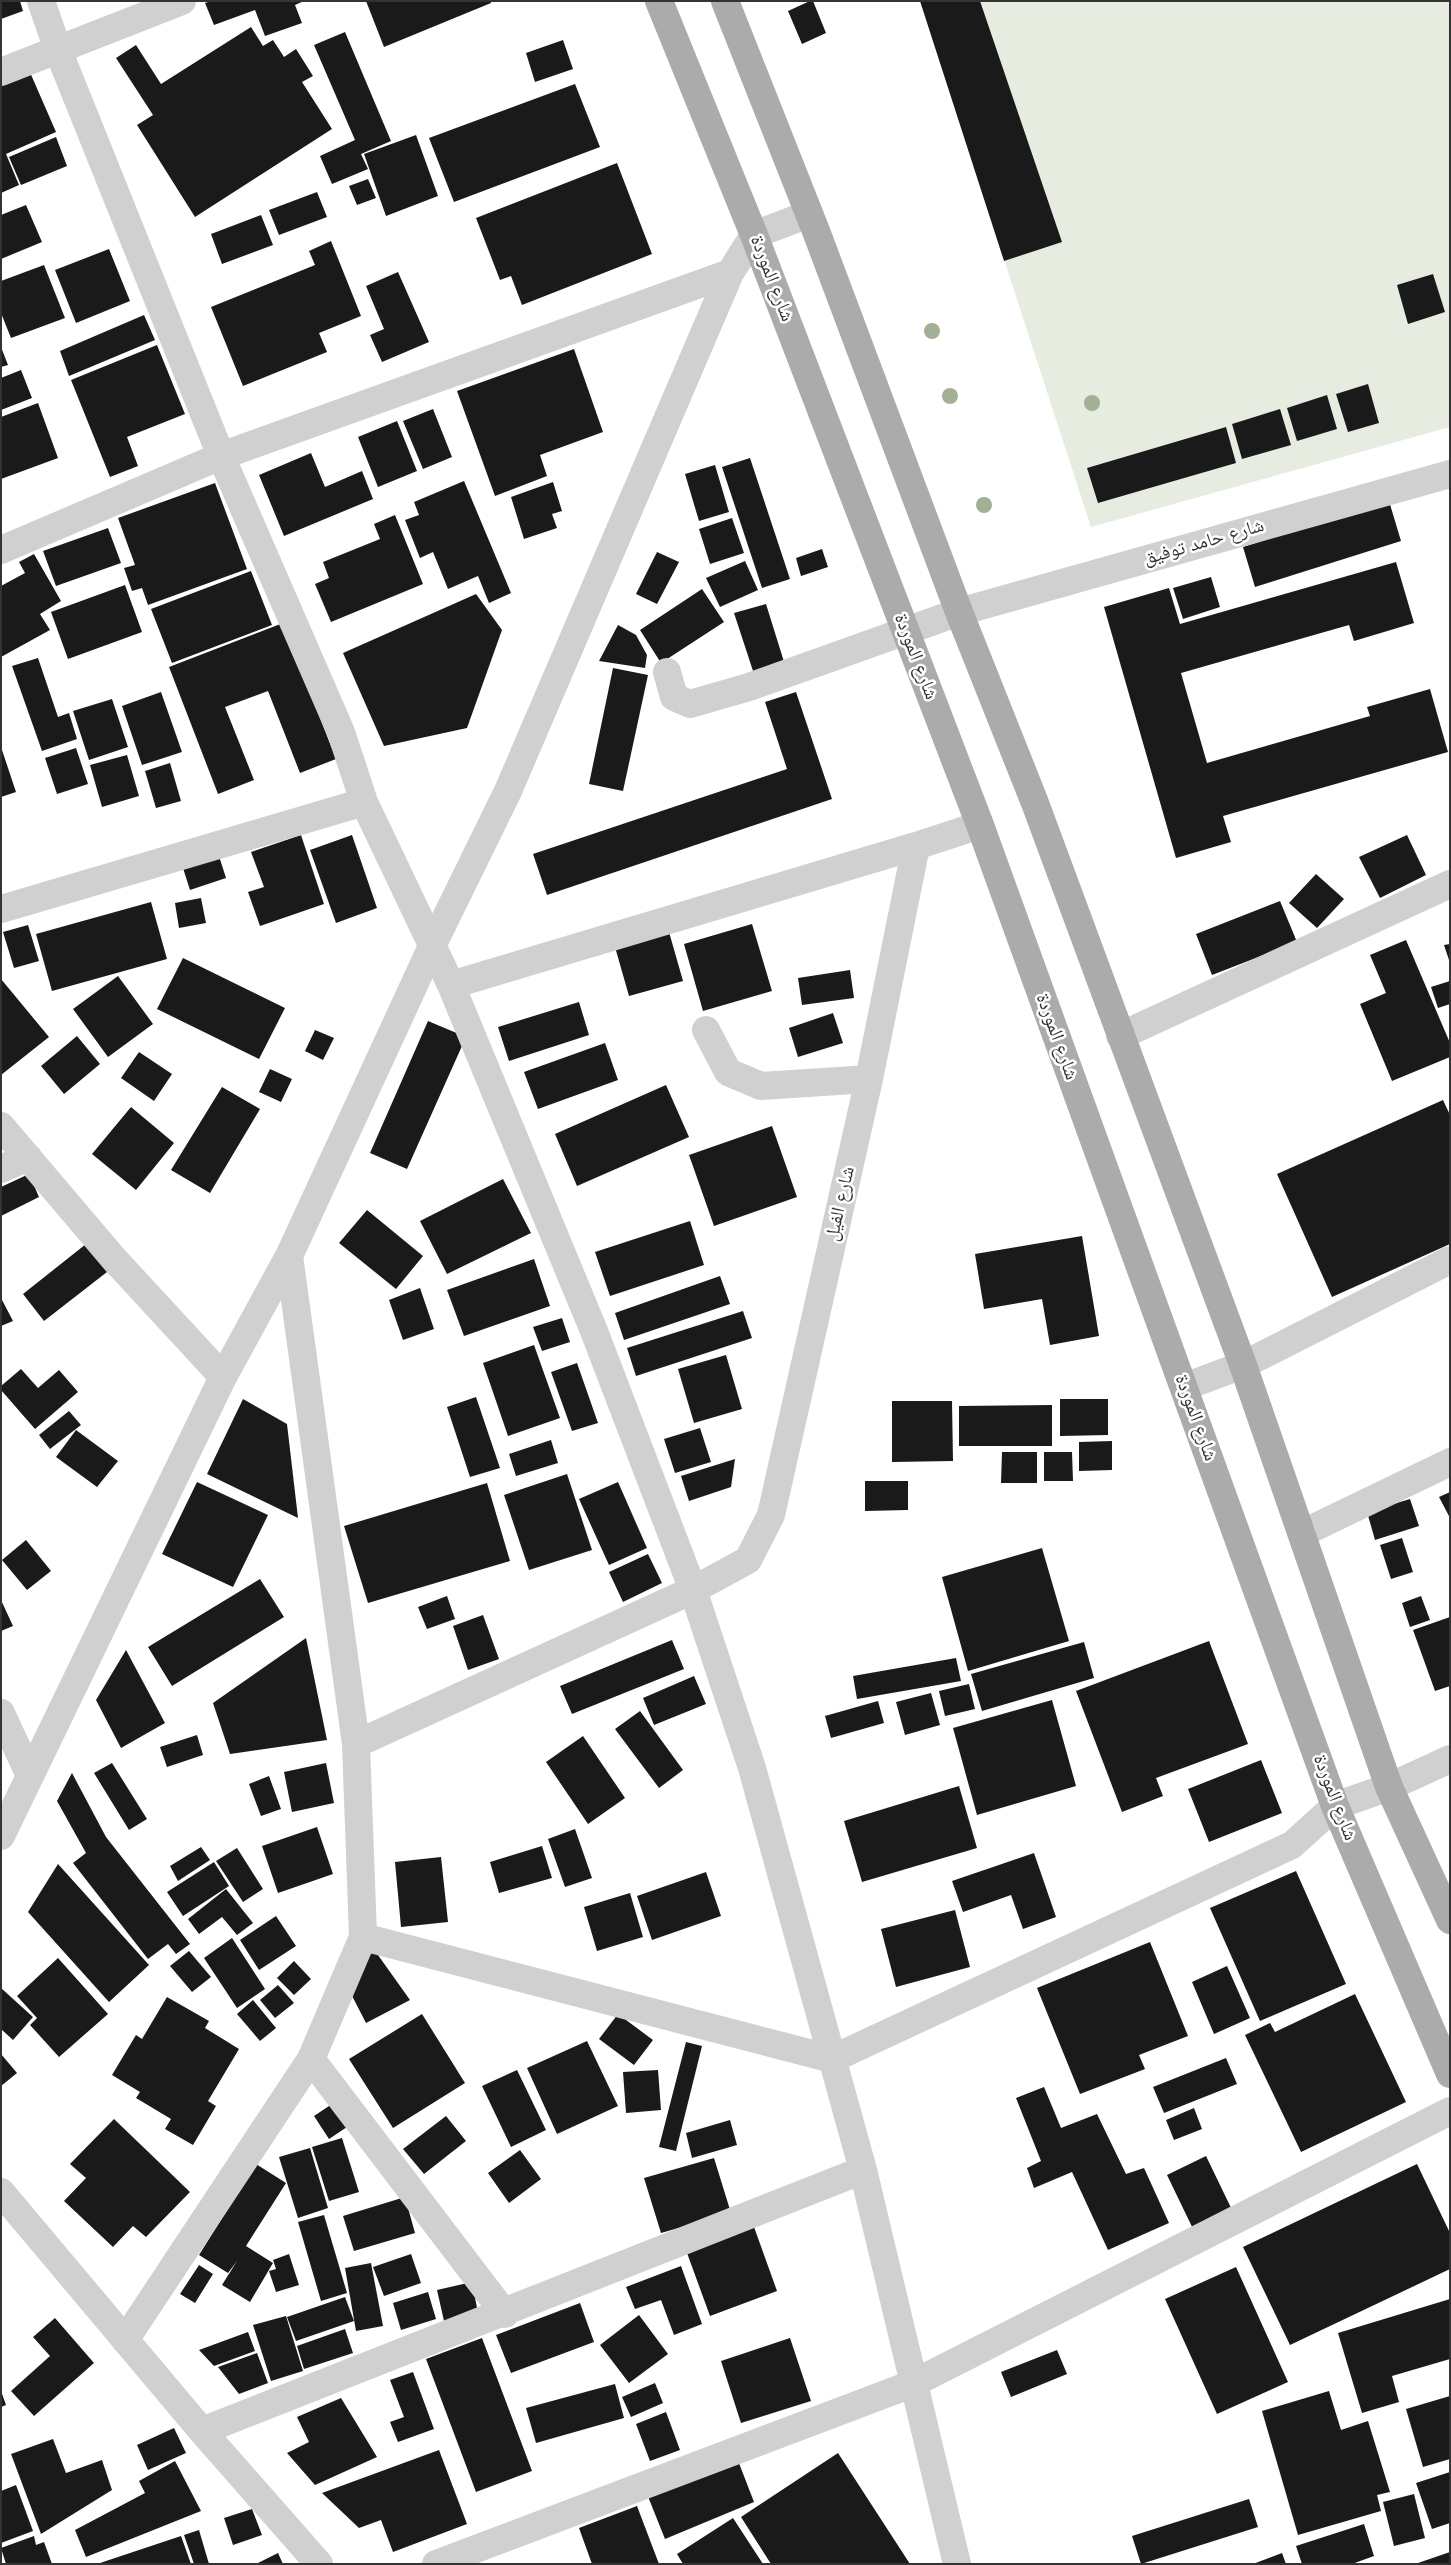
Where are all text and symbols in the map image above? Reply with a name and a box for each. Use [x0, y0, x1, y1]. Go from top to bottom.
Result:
street label: شارع الموردة [744, 233, 798, 325]
street label: شارع حامد توفيق [1141, 515, 1267, 571]
street label: شارع الموردة [888, 611, 942, 703]
street label: شارع الموردة [1030, 991, 1082, 1083]
street label: شارع الفيل [821, 1165, 861, 1243]
street label: شارع الموردة [1169, 1372, 1221, 1464]
street label: شارع الموردة [1307, 1752, 1361, 1844]

